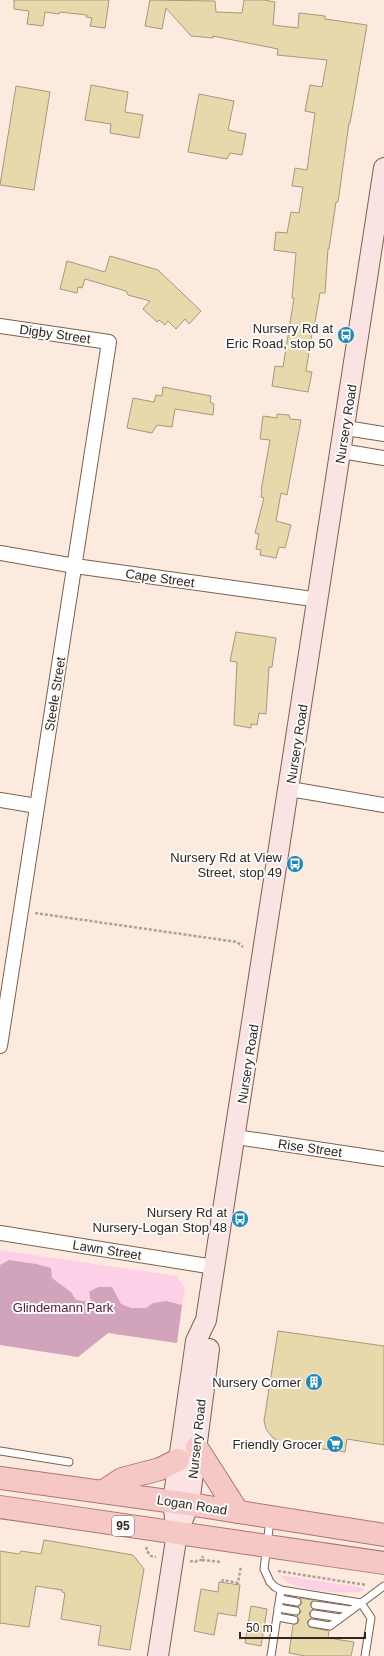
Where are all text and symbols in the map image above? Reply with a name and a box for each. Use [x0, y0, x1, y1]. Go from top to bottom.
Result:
place label: Nursery Rd at Eric Road, stop 50 [226, 321, 333, 351]
street label: Digby Street [19, 322, 92, 346]
bus stop icon: Nursery Rd at Eric Road, stop 50 [336, 325, 356, 345]
street label: Nursery Road [332, 383, 360, 465]
street label: Cape Street [125, 566, 196, 590]
street label: Steele Street [42, 655, 68, 732]
street label: Nursery Road [283, 703, 311, 785]
place label: Nursery Rd at View Street, stop 49 [170, 850, 283, 880]
bus stop icon: Nursery Rd at View Street, stop 49 [285, 854, 305, 874]
street label: Nursery Road [234, 1023, 262, 1105]
street label: Rise Street [277, 1136, 343, 1160]
place label: Nursery Rd at Nursery-Logan Stop 48 [93, 1205, 227, 1235]
bus stop icon: Nursery Rd at Nursery-Logan Stop 48 [230, 1209, 250, 1229]
street label: Lawn Street [72, 1237, 143, 1263]
park label: Glindemann Park [13, 1300, 114, 1315]
building icon: Nursery Corner [304, 1372, 324, 1392]
place label: Nursery Corner [212, 1375, 302, 1390]
street label: Nursery Road [185, 1398, 209, 1480]
supermarket icon: Friendly Grocer [325, 1434, 345, 1454]
place label: Friendly Grocer [232, 1437, 323, 1452]
street label: Logan Road [156, 1492, 228, 1518]
road number: 95 [112, 1516, 134, 1536]
scale bar [240, 1614, 365, 1640]
text: 50 m [246, 1621, 273, 1635]

